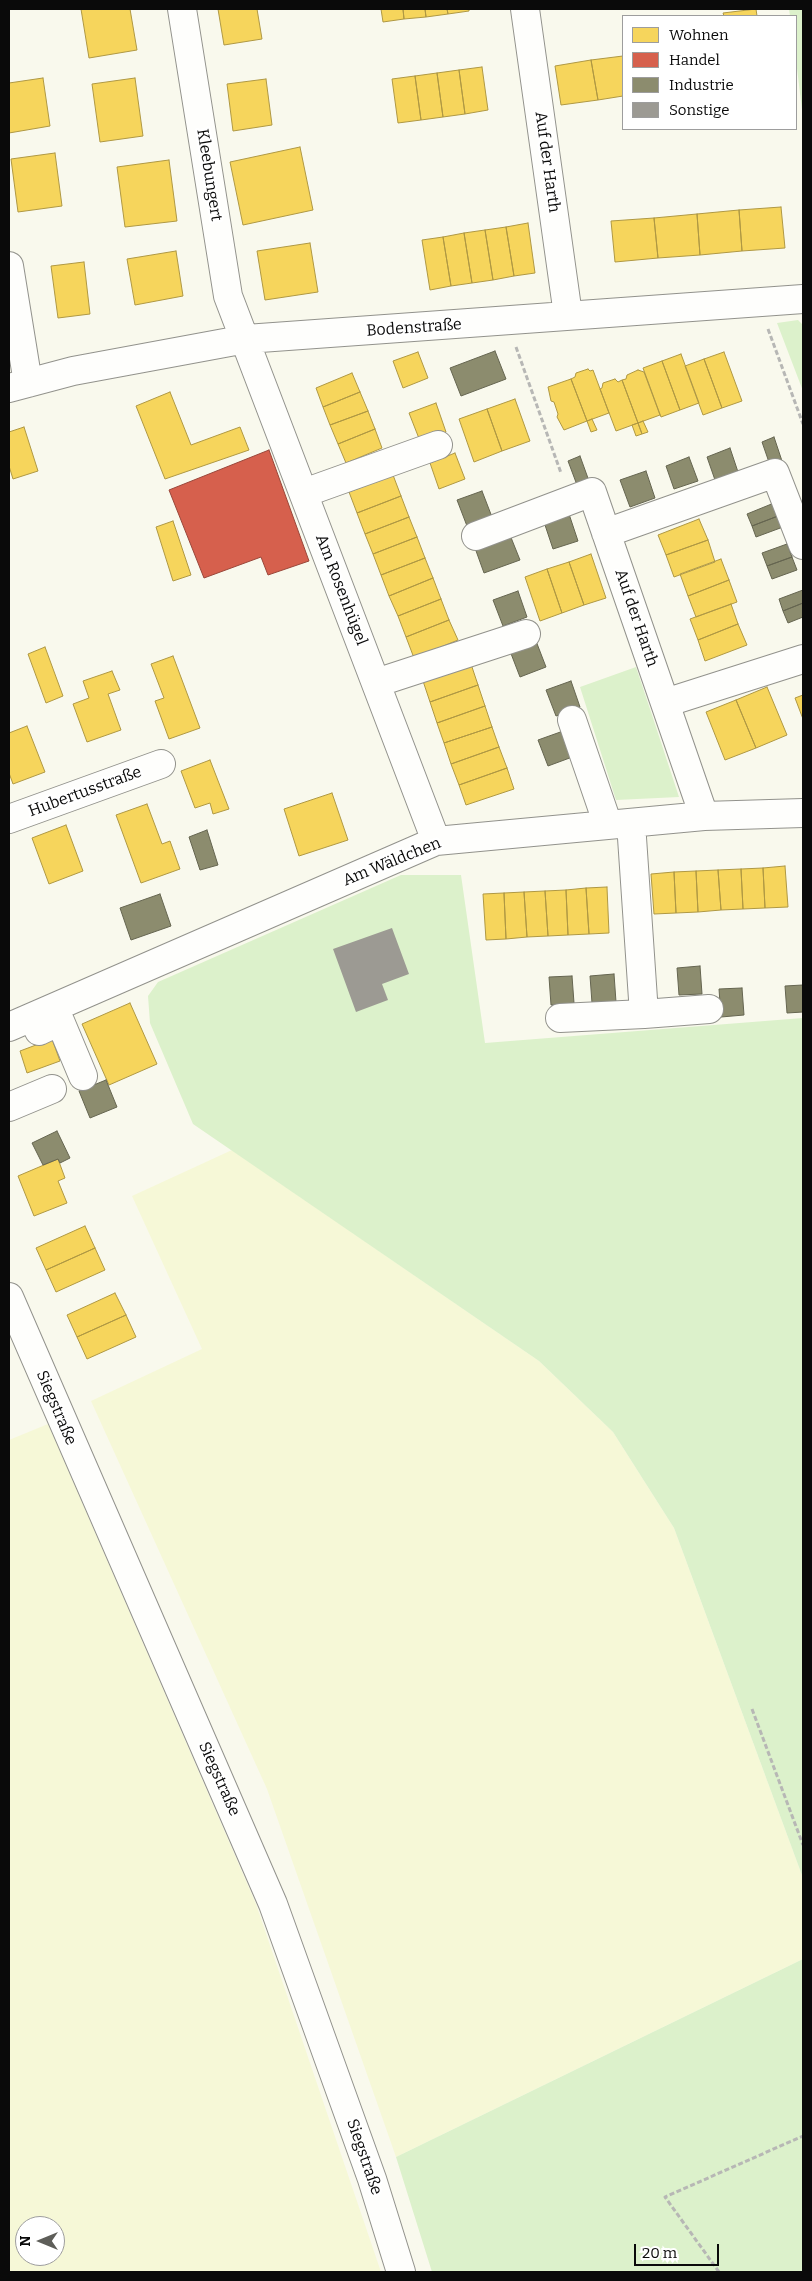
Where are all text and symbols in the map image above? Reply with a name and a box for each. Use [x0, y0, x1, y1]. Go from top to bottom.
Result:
legend [622, 15, 797, 130]
text: Wohnen [669, 26, 728, 44]
text: Handel [669, 51, 720, 69]
text: Industrie [669, 76, 734, 94]
text: Sonstige [669, 101, 729, 119]
street label: Auf der Harth [530, 110, 564, 214]
street label: Kleebungert [192, 128, 226, 222]
street label: Bodenstraße [366, 315, 462, 341]
street label: Am Rosenhügel [311, 532, 371, 648]
street label: Auf der Harth [610, 567, 662, 669]
street label: Hubertusstraße [26, 763, 144, 821]
street label: Am Wäldchen [340, 834, 444, 890]
street label: Siegstraße [32, 1368, 80, 1448]
street label: Siegstraße [194, 1739, 244, 1819]
street label: Siegstraße [342, 2116, 386, 2198]
north arrow [15, 2216, 65, 2266]
scale bar [637, 2234, 722, 2266]
text: N [17, 2236, 34, 2246]
text: 20 m [642, 2244, 677, 2262]

